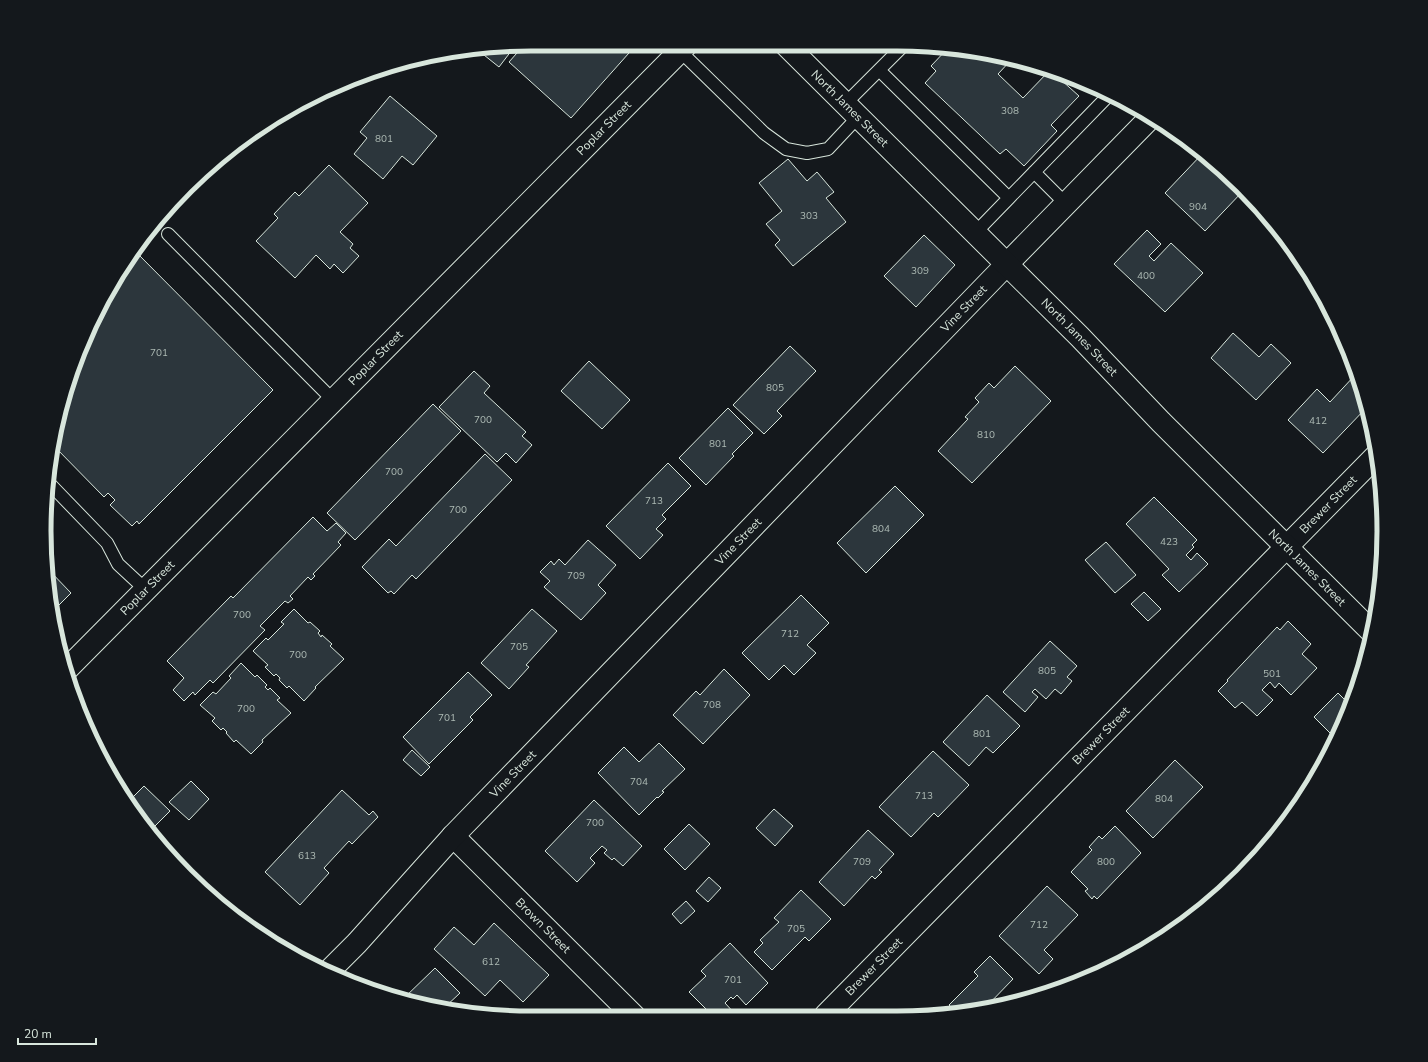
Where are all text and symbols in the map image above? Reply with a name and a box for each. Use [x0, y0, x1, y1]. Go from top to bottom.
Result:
street label: North James Street [808, 66, 893, 151]
street label: Poplar Street [573, 96, 635, 159]
house number: 308 [1001, 104, 1019, 118]
house number: 801 [375, 132, 393, 146]
house number: 904 [1189, 200, 1207, 214]
house number: 303 [800, 209, 818, 223]
house number: 309 [911, 264, 929, 278]
house number: 400 [1137, 269, 1155, 283]
street label: Vine Street [936, 281, 991, 337]
street label: North James Street [1038, 295, 1122, 380]
street label: Poplar Street [345, 326, 407, 389]
house number: 701 [150, 346, 168, 360]
house number: 805 [766, 381, 784, 395]
house number: 700 [474, 413, 492, 427]
house number: 412 [1309, 414, 1327, 428]
house number: 810 [977, 428, 995, 442]
house number: 801 [709, 437, 727, 451]
house number: 700 [385, 465, 403, 479]
street label: Brewer Street [1296, 472, 1361, 537]
house number: 713 [645, 494, 663, 508]
house number: 700 [449, 503, 467, 517]
street label: Vine Street [711, 514, 766, 569]
house number: 804 [872, 522, 890, 536]
street label: North James Street [1265, 525, 1350, 610]
house number: 423 [1160, 535, 1178, 549]
street label: Poplar Street [117, 556, 179, 619]
house number: 709 [567, 569, 585, 583]
house number: 700 [233, 608, 251, 622]
house number: 712 [781, 627, 799, 641]
house number: 705 [510, 640, 528, 654]
house number: 700 [289, 648, 307, 662]
house number: 805 [1038, 664, 1056, 678]
house number: 501 [1263, 667, 1281, 681]
house number: 708 [703, 698, 721, 712]
house number: 700 [237, 702, 255, 716]
street label: Brewer Street [1069, 703, 1134, 768]
house number: 701 [438, 711, 456, 725]
house number: 801 [973, 727, 991, 741]
street label: Vine Street [486, 746, 540, 802]
house number: 704 [630, 775, 648, 789]
house number: 713 [915, 789, 933, 803]
house number: 804 [1155, 792, 1173, 806]
house number: 700 [586, 816, 604, 830]
house number: 613 [298, 849, 316, 863]
house number: 709 [853, 855, 871, 869]
house number: 800 [1097, 855, 1115, 869]
street label: Brown Street [512, 895, 575, 957]
house number: 712 [1030, 918, 1048, 932]
house number: 705 [787, 922, 805, 936]
street label: Brewer Street [842, 934, 906, 999]
house number: 612 [482, 955, 500, 969]
house number: 701 [724, 973, 742, 987]
scale bar [18, 1020, 96, 1046]
text: 20 m [24, 1026, 52, 1042]

